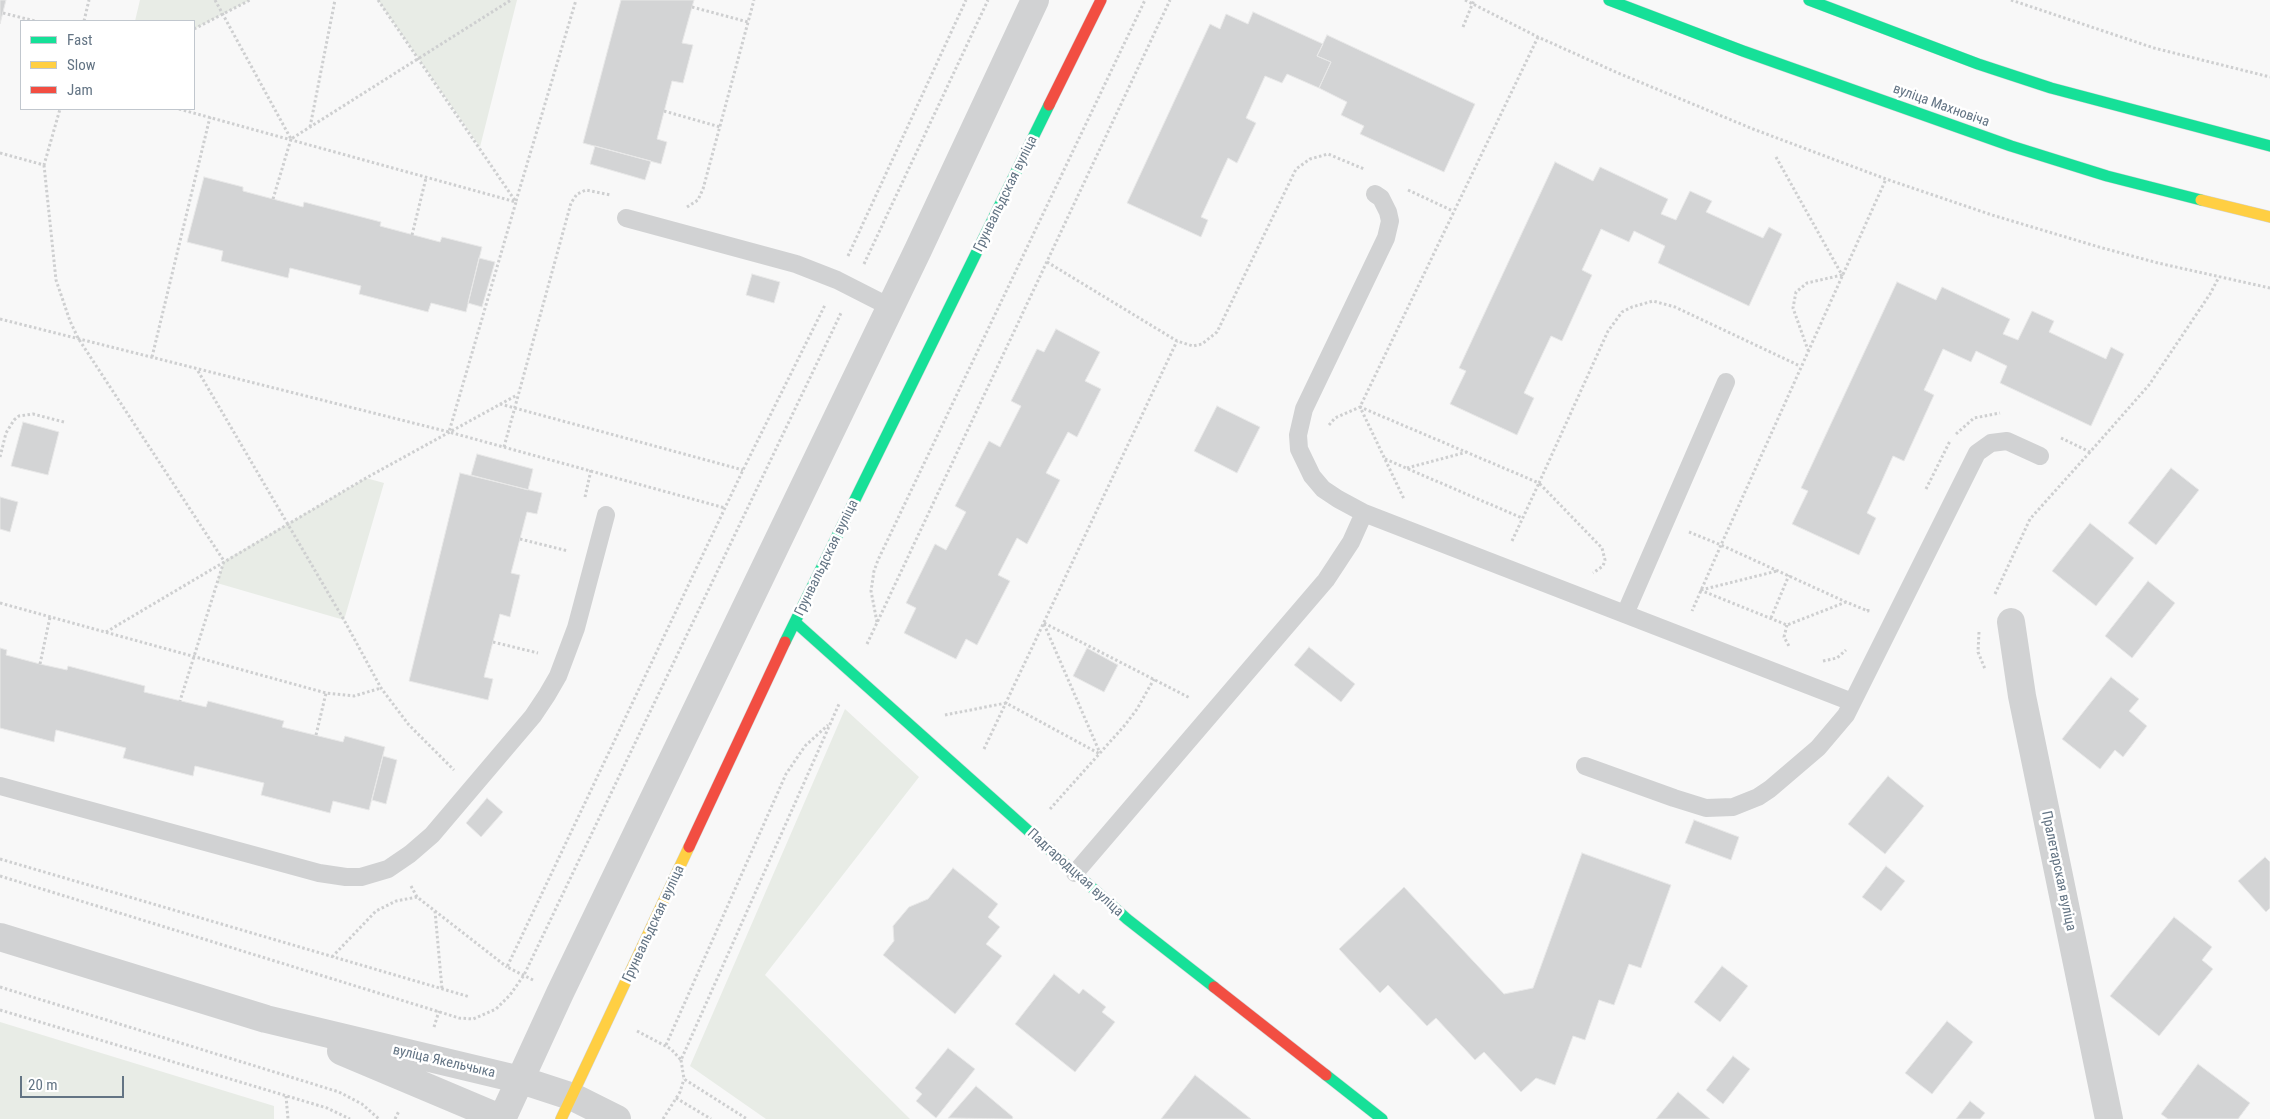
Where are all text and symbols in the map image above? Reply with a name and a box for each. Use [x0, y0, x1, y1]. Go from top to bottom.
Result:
legend [20, 20, 195, 110]
text: Fast [67, 31, 92, 49]
text: Slow [67, 56, 96, 74]
text: Jam [67, 81, 93, 99]
street label: вуліца Махновіча [1890, 81, 1992, 131]
street label: Грунвальдская вуліца [971, 133, 1041, 255]
street label: Грунвальдская вуліца [792, 497, 862, 619]
street label: Пралетарская вуліца [2037, 809, 2079, 933]
street label: Падгародцкая вуліца [1024, 825, 1126, 921]
street label: Грунвальдская вуліца [620, 863, 688, 985]
street label: вуліца Якельчыка [391, 1042, 497, 1082]
scale bar [22, 1066, 126, 1098]
text: 20 m [28, 1076, 58, 1094]

